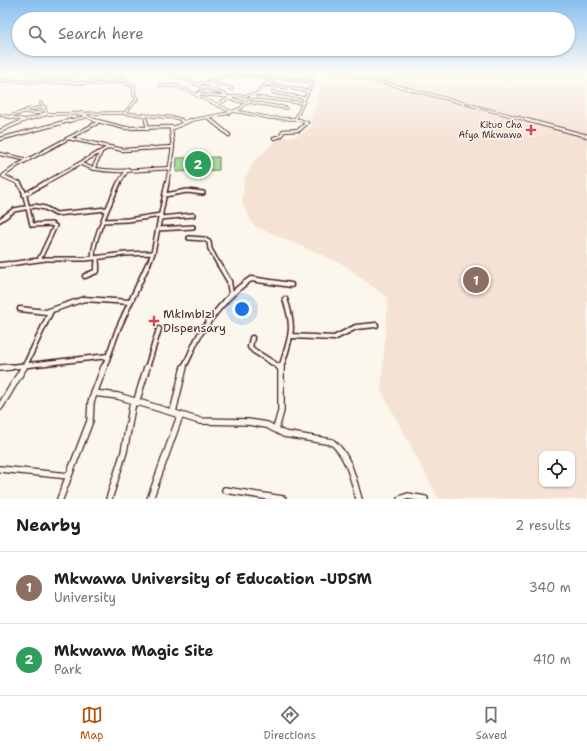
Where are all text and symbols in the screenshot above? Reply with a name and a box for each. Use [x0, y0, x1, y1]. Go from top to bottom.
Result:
search box [12, 12, 575, 56]
icon: search [26, 23, 48, 45]
text: Search here [58, 24, 144, 44]
place label: Kituo Cha Afya Mkwawa [459, 119, 522, 141]
marker: Kituo Cha Afya Mkwawa [525, 124, 537, 136]
pin: 2 [185, 149, 211, 179]
pin: 1 [463, 265, 489, 295]
your location [232, 299, 252, 319]
place label: Mkimbizi Dispensary [163, 306, 226, 336]
marker: Mkimbizi Dispensary [148, 315, 160, 327]
map controls [539, 451, 575, 487]
button: locate [539, 451, 575, 487]
text: Nearby [16, 514, 81, 536]
text: 2 results [515, 517, 571, 534]
text: Mkwawa University of Education -UDSM [54, 569, 372, 589]
text: 1 [26, 579, 32, 596]
text: 340 m [529, 579, 571, 596]
text: University [54, 589, 116, 606]
text: Mkwawa Magic Site [54, 641, 214, 661]
text: 2 [24, 651, 34, 668]
text: 410 m [533, 651, 571, 668]
text: Park [54, 661, 82, 678]
tab: Map [80, 704, 104, 743]
tab: Directions [263, 704, 316, 743]
tab: Saved [476, 704, 507, 743]

